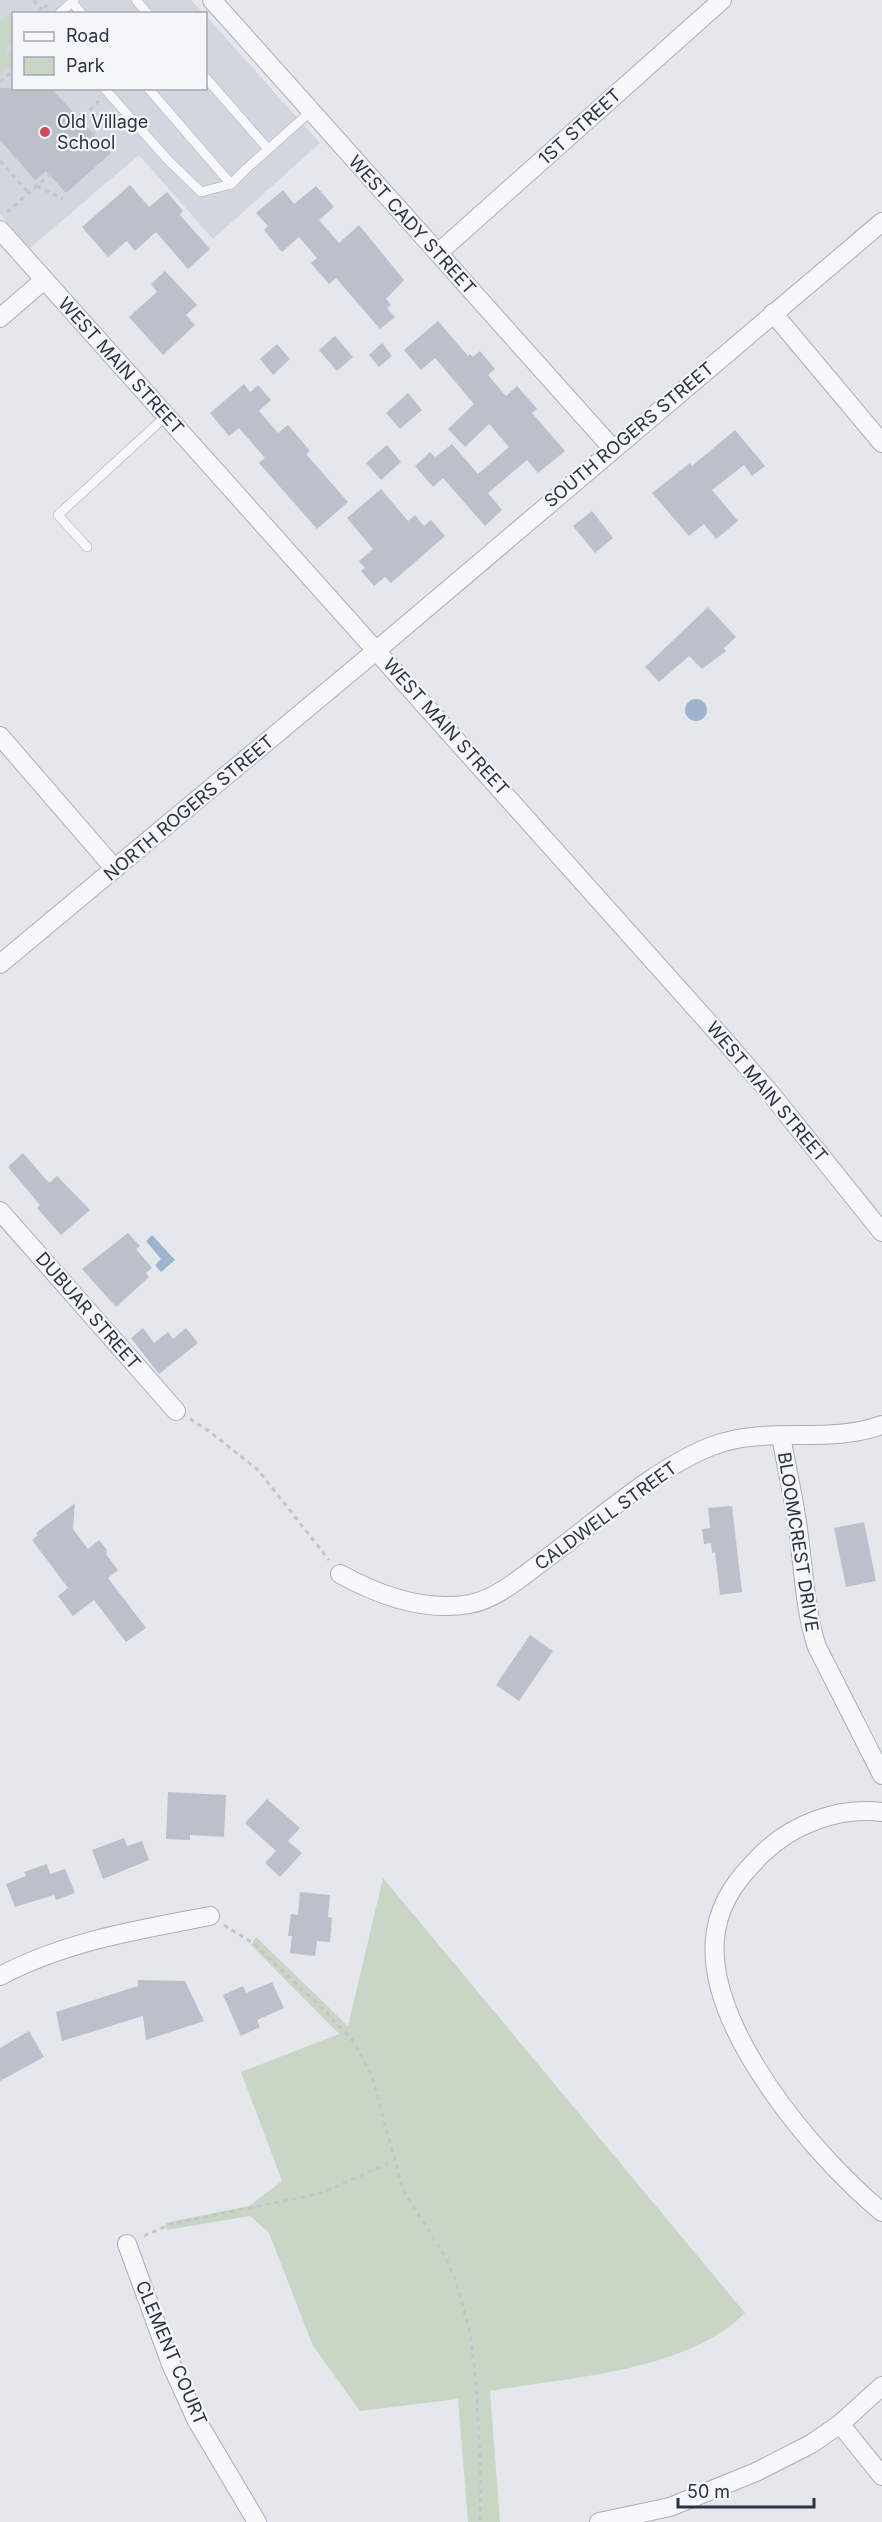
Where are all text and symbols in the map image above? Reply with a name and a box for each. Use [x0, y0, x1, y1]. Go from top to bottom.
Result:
legend [12, 12, 207, 90]
text: Road [66, 25, 109, 46]
text: Park [66, 55, 105, 76]
street label: 1ST STREET [534, 84, 625, 169]
place label: Old Village School [57, 111, 148, 153]
marker: Old Village School [38, 125, 52, 139]
street label: WEST CADY STREET [344, 151, 480, 298]
street label: WEST MAIN STREET [54, 293, 188, 438]
street label: SOUTH ROGERS STREET [540, 358, 718, 512]
street label: WEST MAIN STREET [379, 654, 513, 799]
street label: NORTH ROGERS STREET [100, 731, 278, 885]
street label: WEST MAIN STREET [702, 1017, 832, 1166]
street label: DUBUAR STREET [32, 1248, 145, 1374]
street label: BLOOMCREST DRIVE [774, 1451, 823, 1633]
street label: CALDWELL STREET [531, 1457, 681, 1574]
street label: CLEMENT COURT [132, 2277, 211, 2428]
scale bar [678, 2471, 814, 2509]
text: 50 m [687, 2481, 730, 2502]

